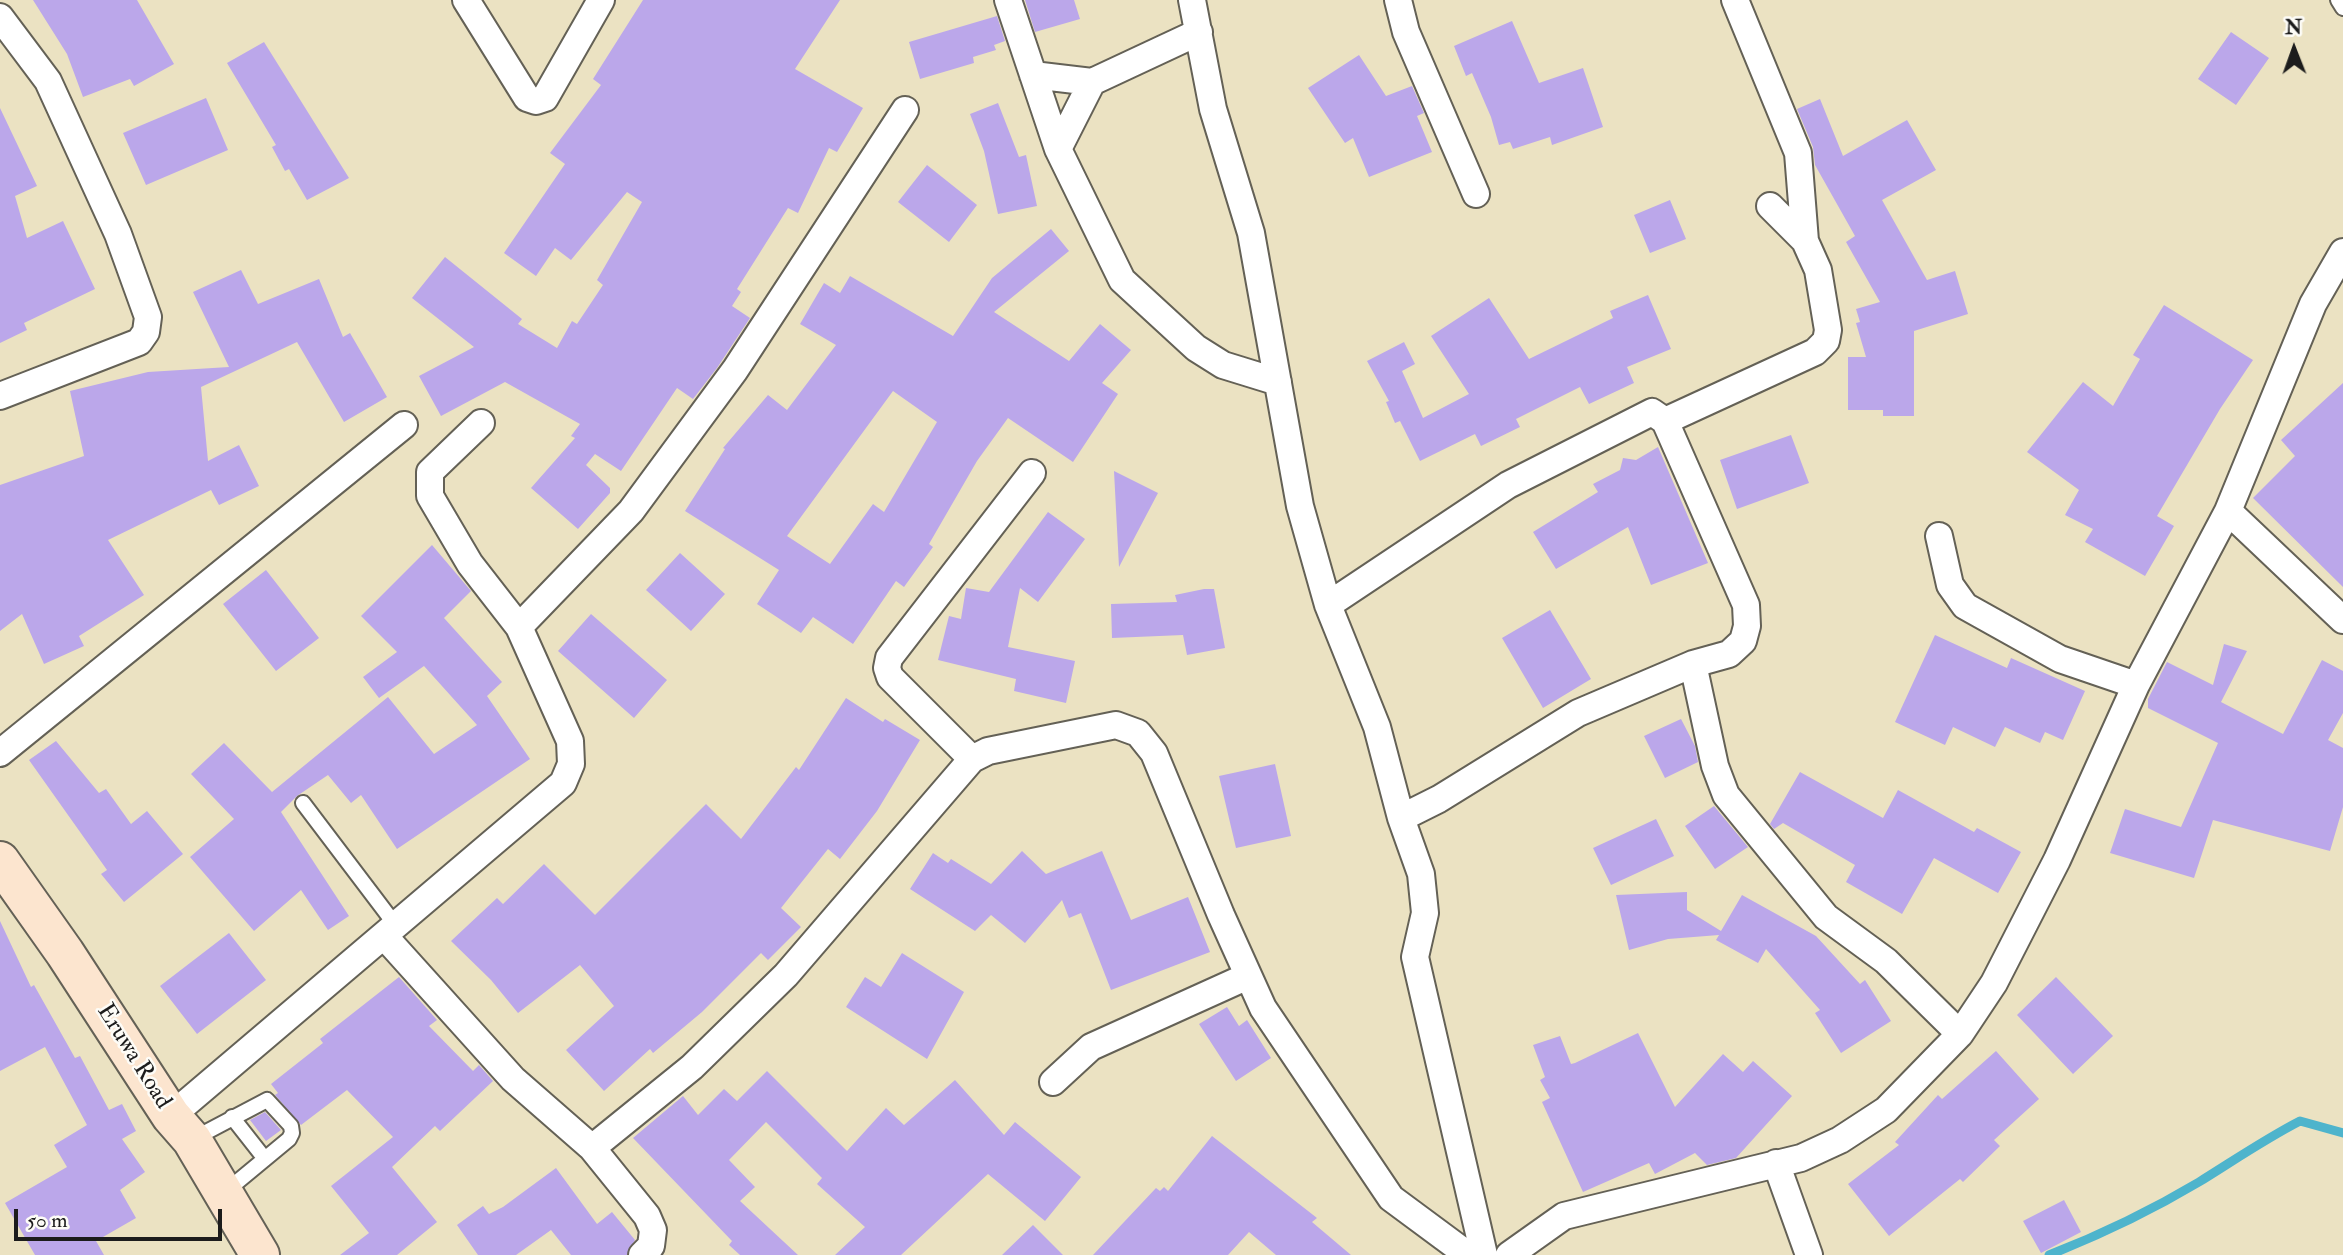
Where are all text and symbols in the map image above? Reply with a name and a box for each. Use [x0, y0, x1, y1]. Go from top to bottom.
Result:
north arrow [2259, 14, 2329, 84]
text: N [2285, 16, 2302, 40]
street label: Eruwa Road [89, 999, 177, 1115]
scale bar [18, 1196, 226, 1240]
text: 50 m [27, 1207, 68, 1234]

